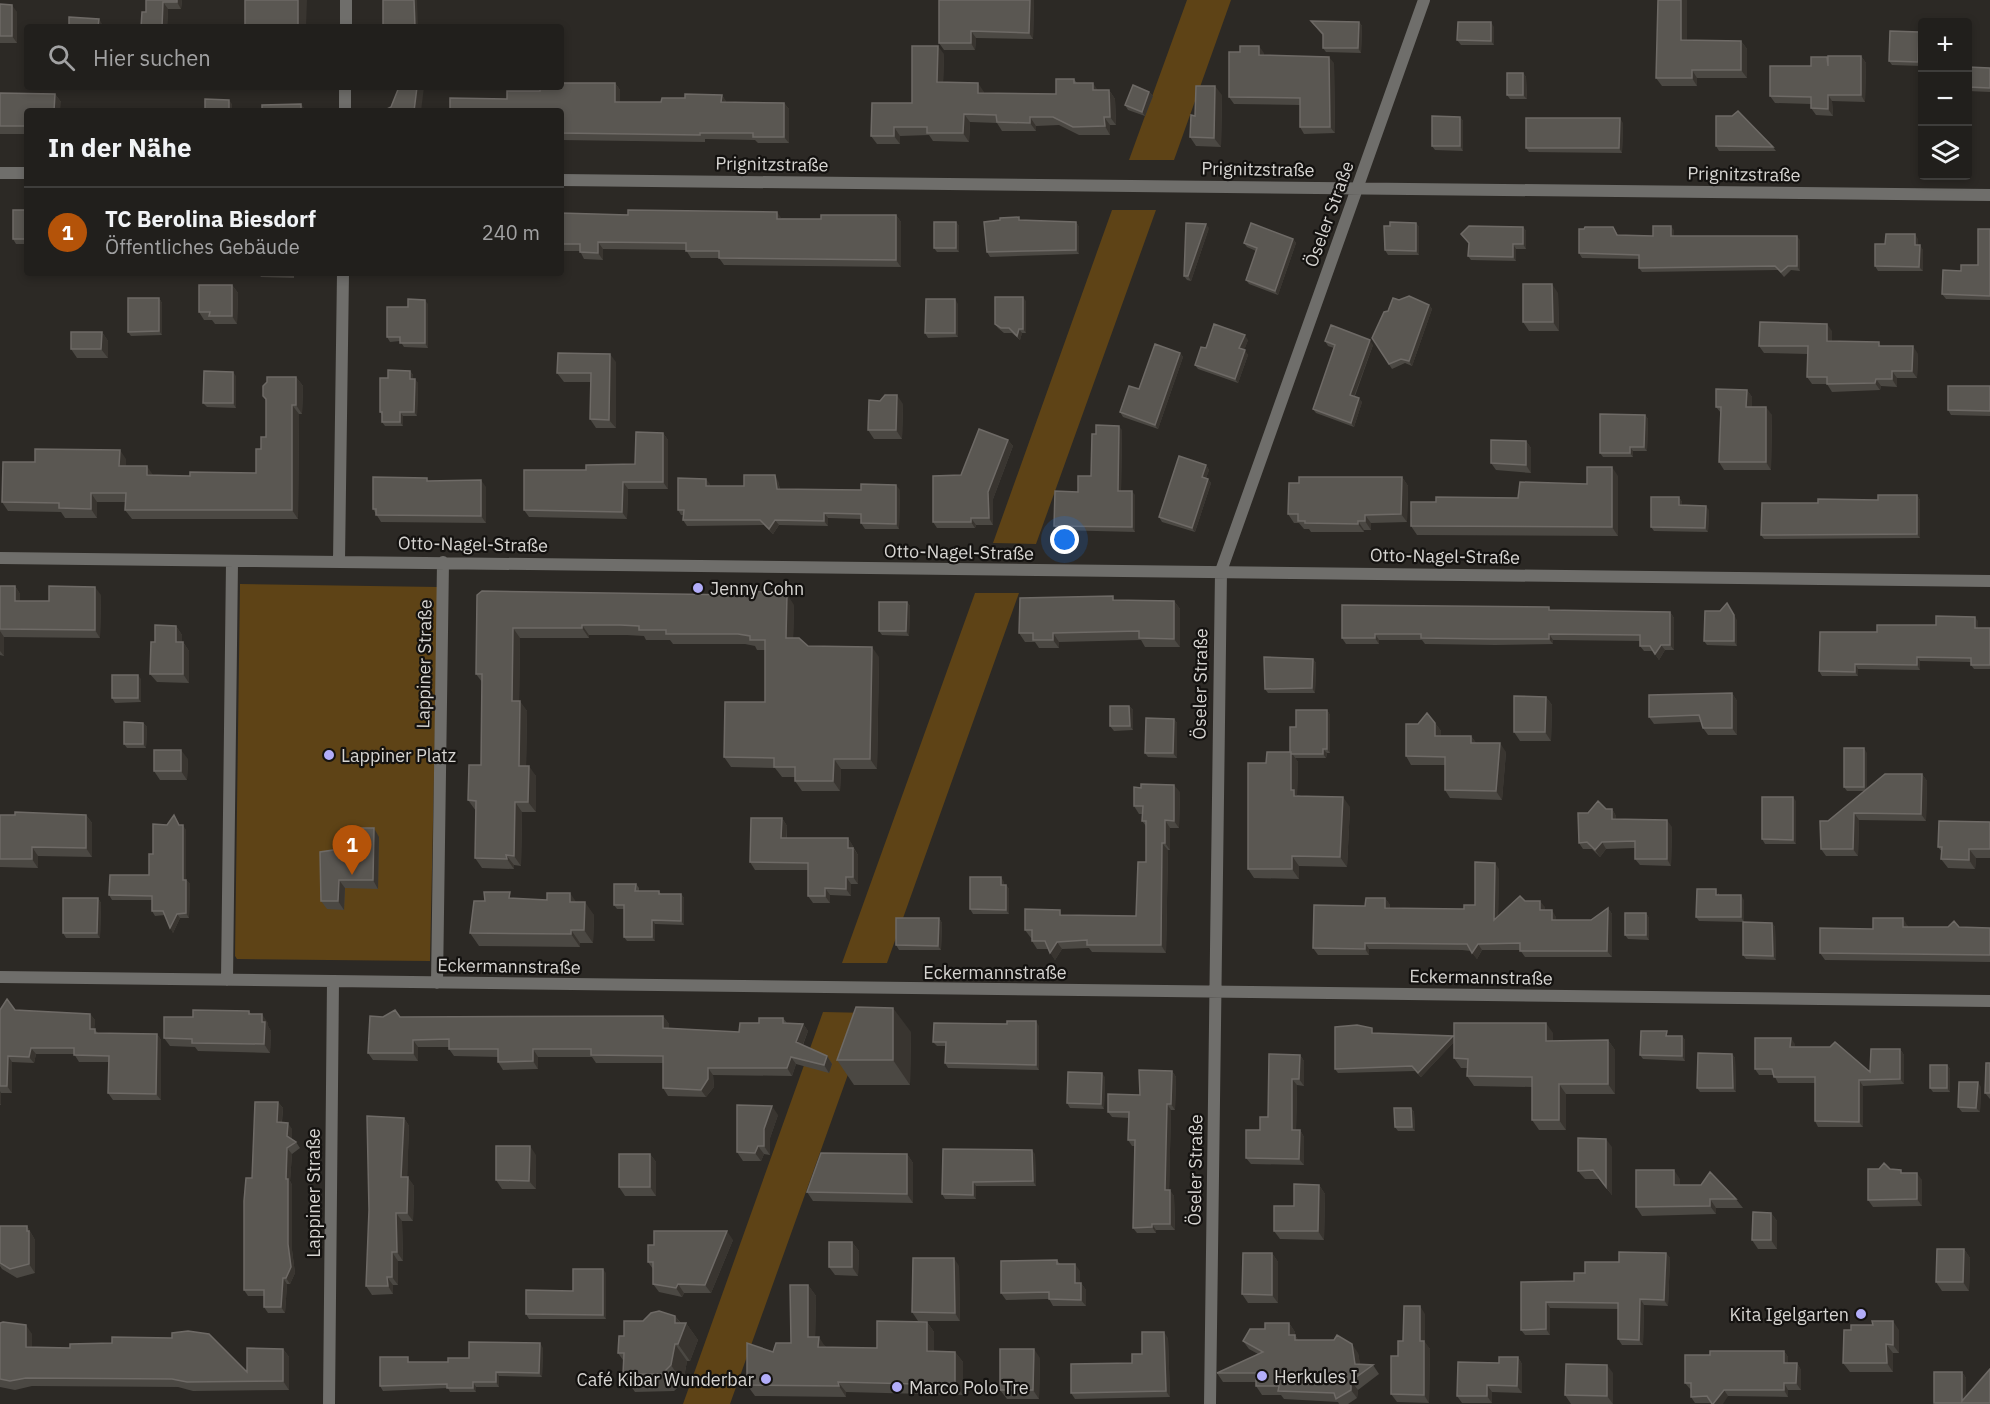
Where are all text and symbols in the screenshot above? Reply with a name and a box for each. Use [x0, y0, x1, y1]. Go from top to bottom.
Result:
map controls [1918, 18, 1972, 180]
button: + [1918, 18, 1972, 72]
search box [24, 24, 564, 90]
icon: search [45, 41, 78, 74]
text: Hier suchen [93, 43, 211, 72]
button: − [1918, 72, 1972, 126]
button: layers [1918, 126, 1972, 180]
text: In der Nähe [48, 130, 192, 164]
street label: Prignitzstraße [715, 152, 829, 176]
street label: Prignitzstraße [1201, 157, 1315, 181]
street label: Öseler Straße [1299, 158, 1359, 270]
street label: Prignitzstraße [1687, 162, 1801, 186]
text: TC Berolina Biesdorf [105, 204, 316, 233]
text: 1 [62, 219, 74, 246]
text: 240 m [482, 219, 540, 246]
text: Öffentliches Gebäude [105, 233, 300, 260]
your location [1050, 525, 1079, 554]
street label: Otto-Nagel-Straße [398, 531, 548, 557]
street label: Otto-Nagel-Straße [884, 539, 1034, 565]
street label: Otto-Nagel-Straße [1370, 543, 1520, 569]
place label: Jenny Cohn [710, 577, 804, 600]
marker: Jenny Cohn [691, 581, 705, 595]
street label: Lappiner Straße [411, 599, 437, 729]
street label: Öseler Straße [1188, 628, 1212, 740]
place label: Lappiner Platz [341, 744, 456, 767]
marker: Lappiner Platz [322, 748, 336, 762]
pin: 1 [332, 826, 372, 875]
street label: Eckermannstraße [437, 953, 581, 979]
street label: Eckermannstraße [923, 961, 1067, 984]
street label: Eckermannstraße [1409, 964, 1553, 990]
street label: Öseler Straße [1183, 1114, 1207, 1226]
street label: Lappiner Straße [302, 1128, 325, 1258]
place label: Kita Igelgarten [1729, 1303, 1849, 1326]
marker: Kita Igelgarten [1854, 1307, 1868, 1321]
place label: Herkules I [1274, 1365, 1358, 1388]
place label: Café Kibar Wunderbar [577, 1368, 754, 1391]
marker: Herkules I [1255, 1369, 1269, 1383]
marker: Café Kibar Wunderbar [759, 1372, 773, 1386]
place label: Marco Polo Tre [909, 1376, 1029, 1399]
marker: Marco Polo Tre [890, 1380, 904, 1394]

